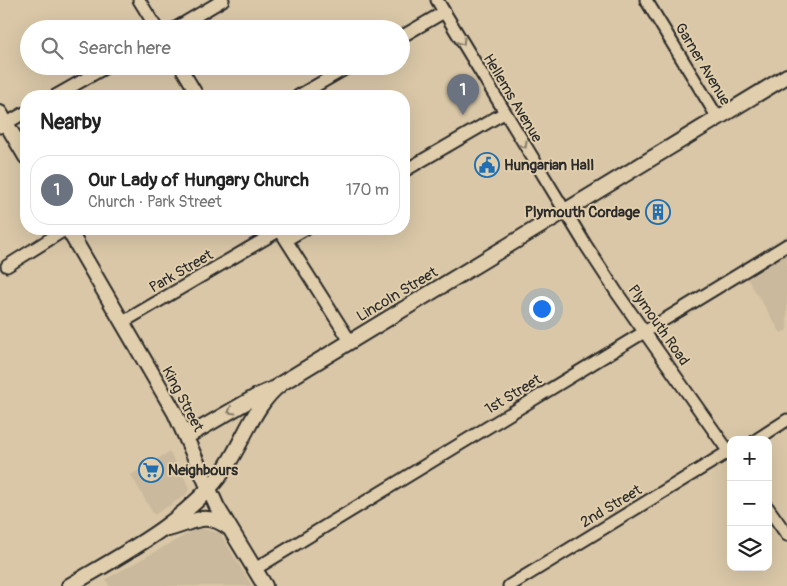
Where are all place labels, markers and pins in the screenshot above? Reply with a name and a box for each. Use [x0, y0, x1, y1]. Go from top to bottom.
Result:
pin: 1 [447, 74, 479, 115]
public building icon: Hungarian Hall [474, 152, 500, 178]
place label: Hungarian Hall [504, 156, 594, 175]
building icon: Plymouth Cordage [645, 199, 671, 225]
place label: Plymouth Cordage [525, 203, 641, 222]
supermarket icon: Neighbours [138, 457, 164, 483]
place label: Neighbours [168, 461, 238, 480]

